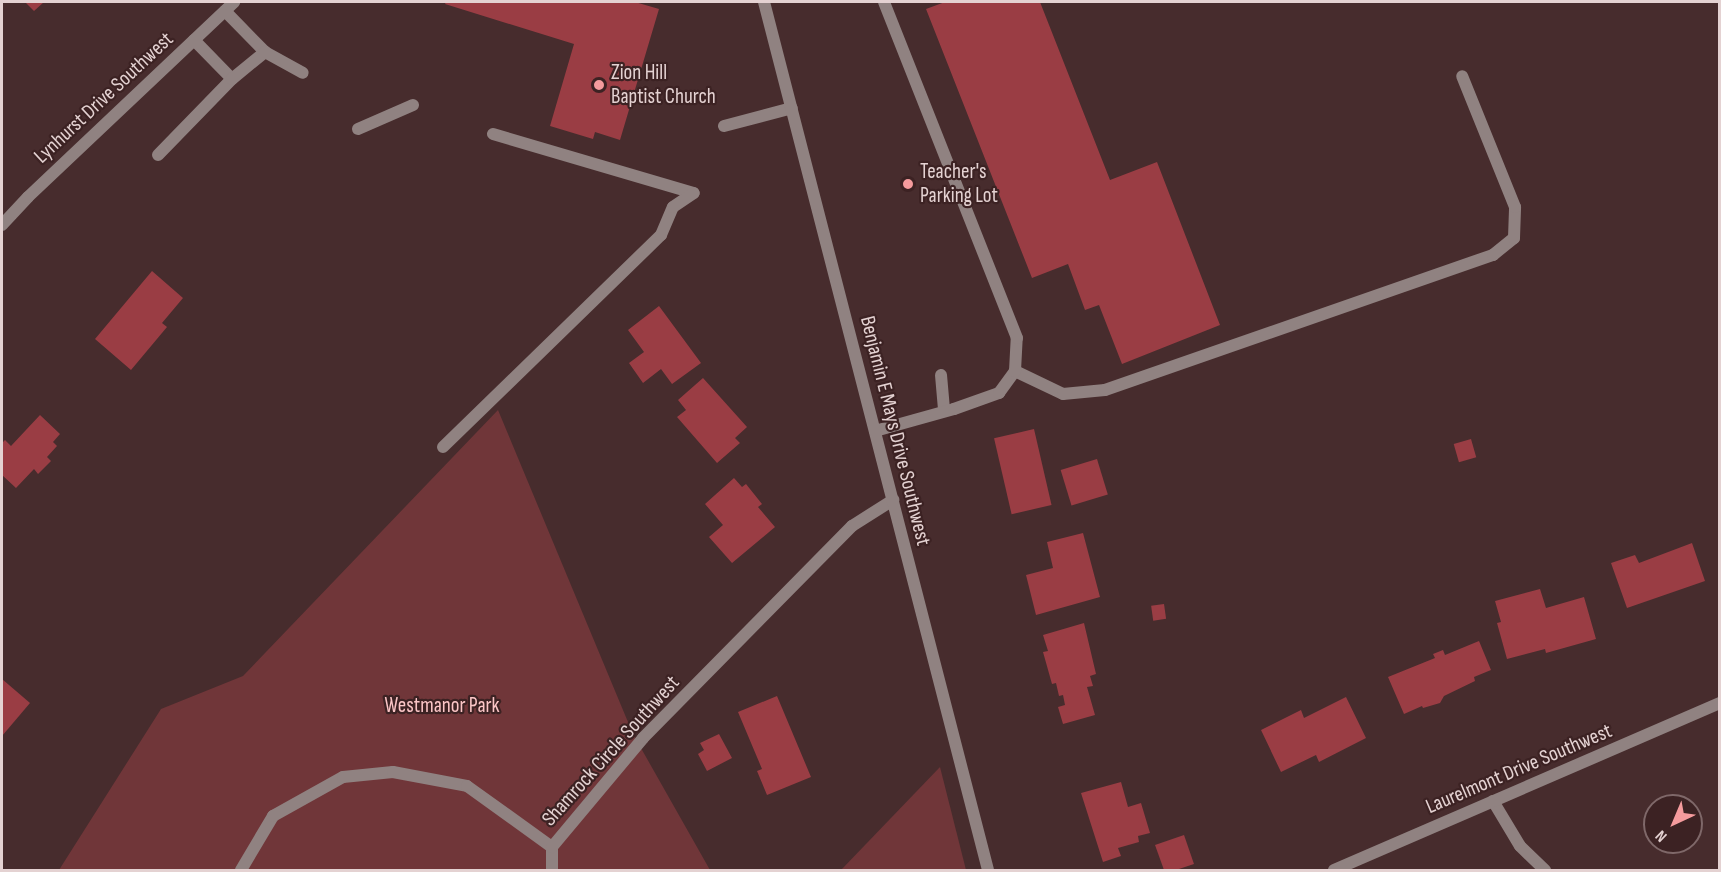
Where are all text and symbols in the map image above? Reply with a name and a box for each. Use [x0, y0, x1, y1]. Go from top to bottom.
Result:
street label: Lynhurst Drive Southwest [29, 27, 179, 169]
place label: Zion Hill Baptist Church [611, 60, 716, 110]
marker: Zion Hill Baptist Church [592, 78, 606, 92]
place label: Teacher's Parking Lot [920, 159, 998, 209]
marker: Teacher's Parking Lot [901, 177, 915, 191]
street label: Benjamin E Mays Drive Southwest [854, 314, 936, 548]
street label: Shamrock Circle Southwest [537, 671, 685, 831]
park label: Westmanor Park [384, 693, 500, 719]
street label: Laurelmont Drive Southwest [1422, 718, 1616, 820]
north arrow [1643, 794, 1703, 854]
text: N [1652, 826, 1671, 846]

